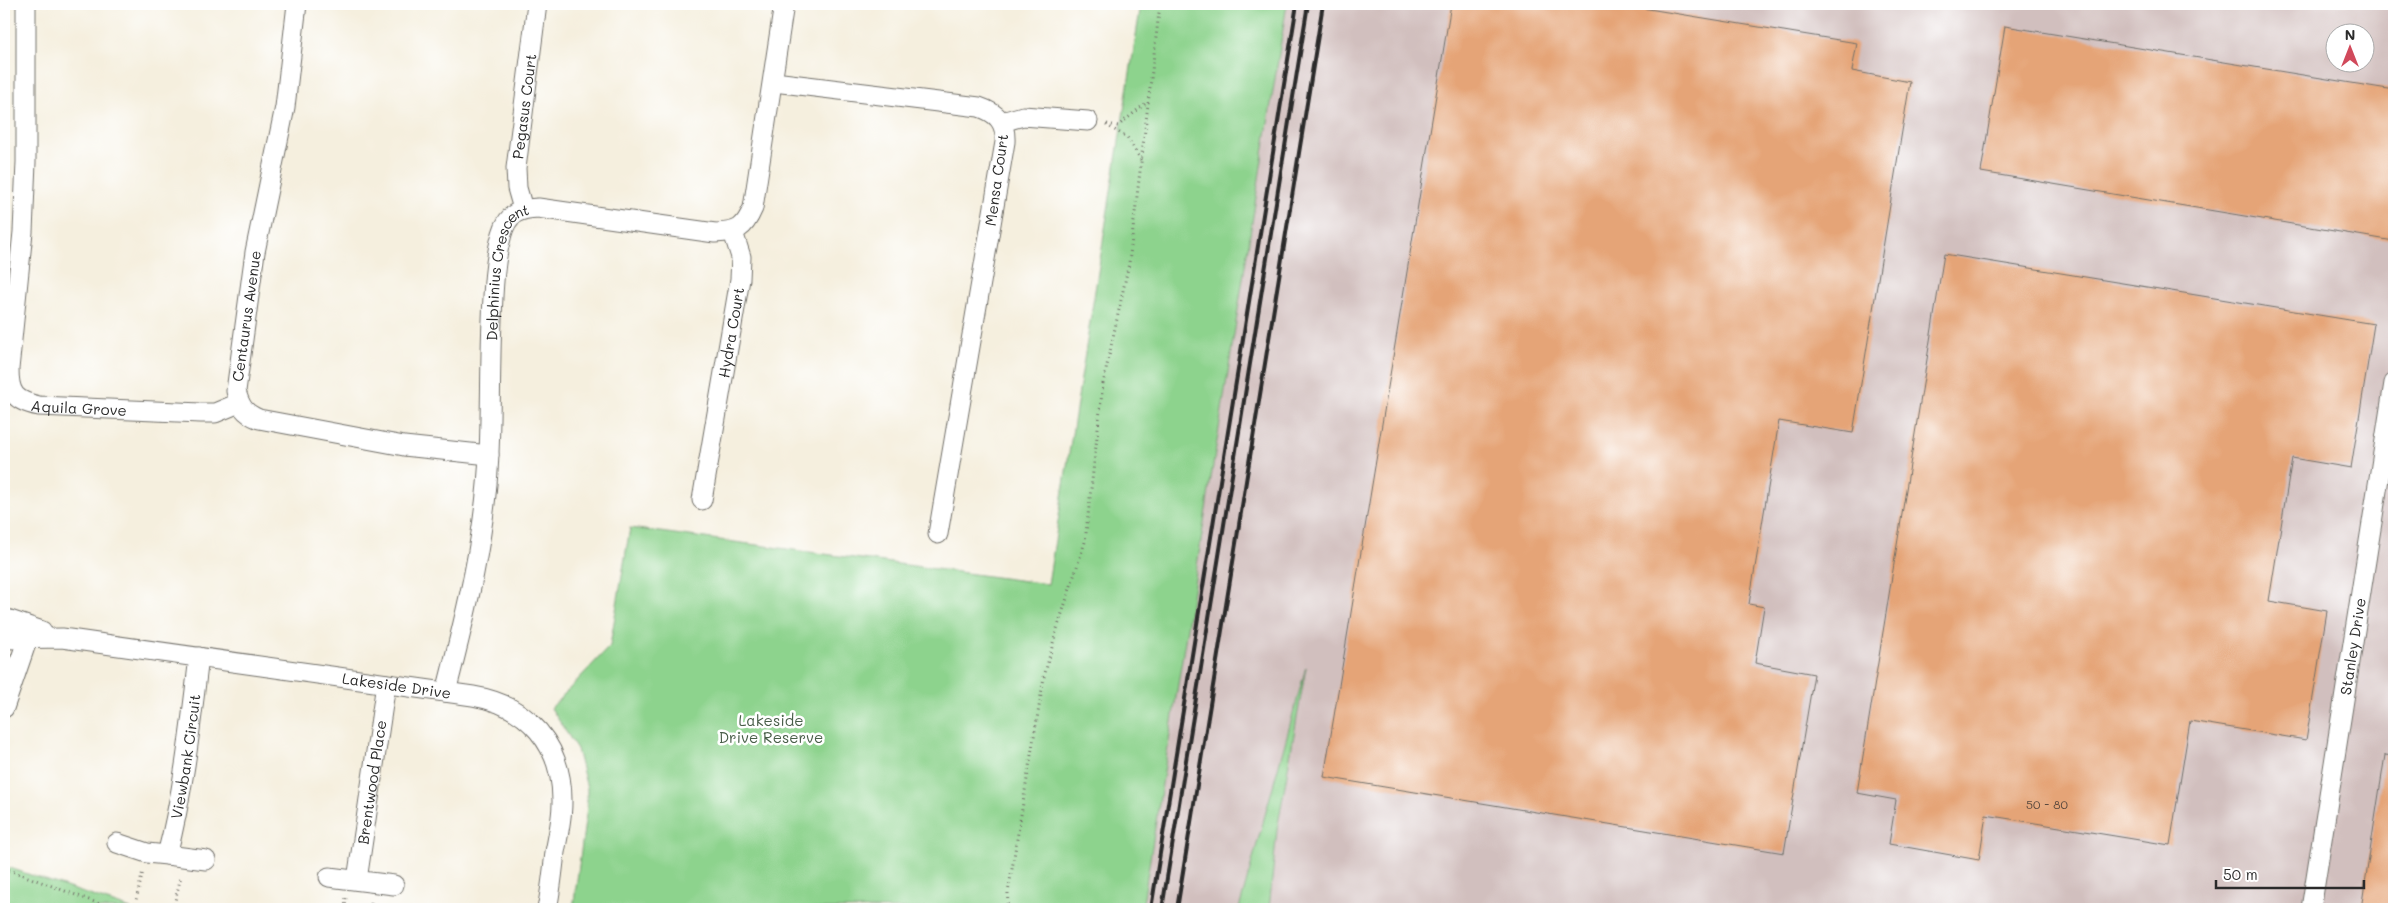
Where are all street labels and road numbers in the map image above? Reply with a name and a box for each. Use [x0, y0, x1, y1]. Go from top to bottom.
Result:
street label: Pegasus Court [507, 52, 541, 160]
street label: Mensa Court [980, 133, 1012, 227]
street label: Delphinius Crescent [481, 199, 531, 341]
street label: Centaurus Avenue [227, 249, 265, 383]
street label: Hydra Court [713, 286, 748, 379]
street label: Aquila Grove [29, 395, 127, 420]
street label: Stanley Drive [2335, 596, 2370, 696]
street label: Lakeside Drive [341, 668, 452, 703]
street label: Viewbank Circuit [166, 693, 204, 821]
street label: Brentwood Place [352, 719, 391, 845]

